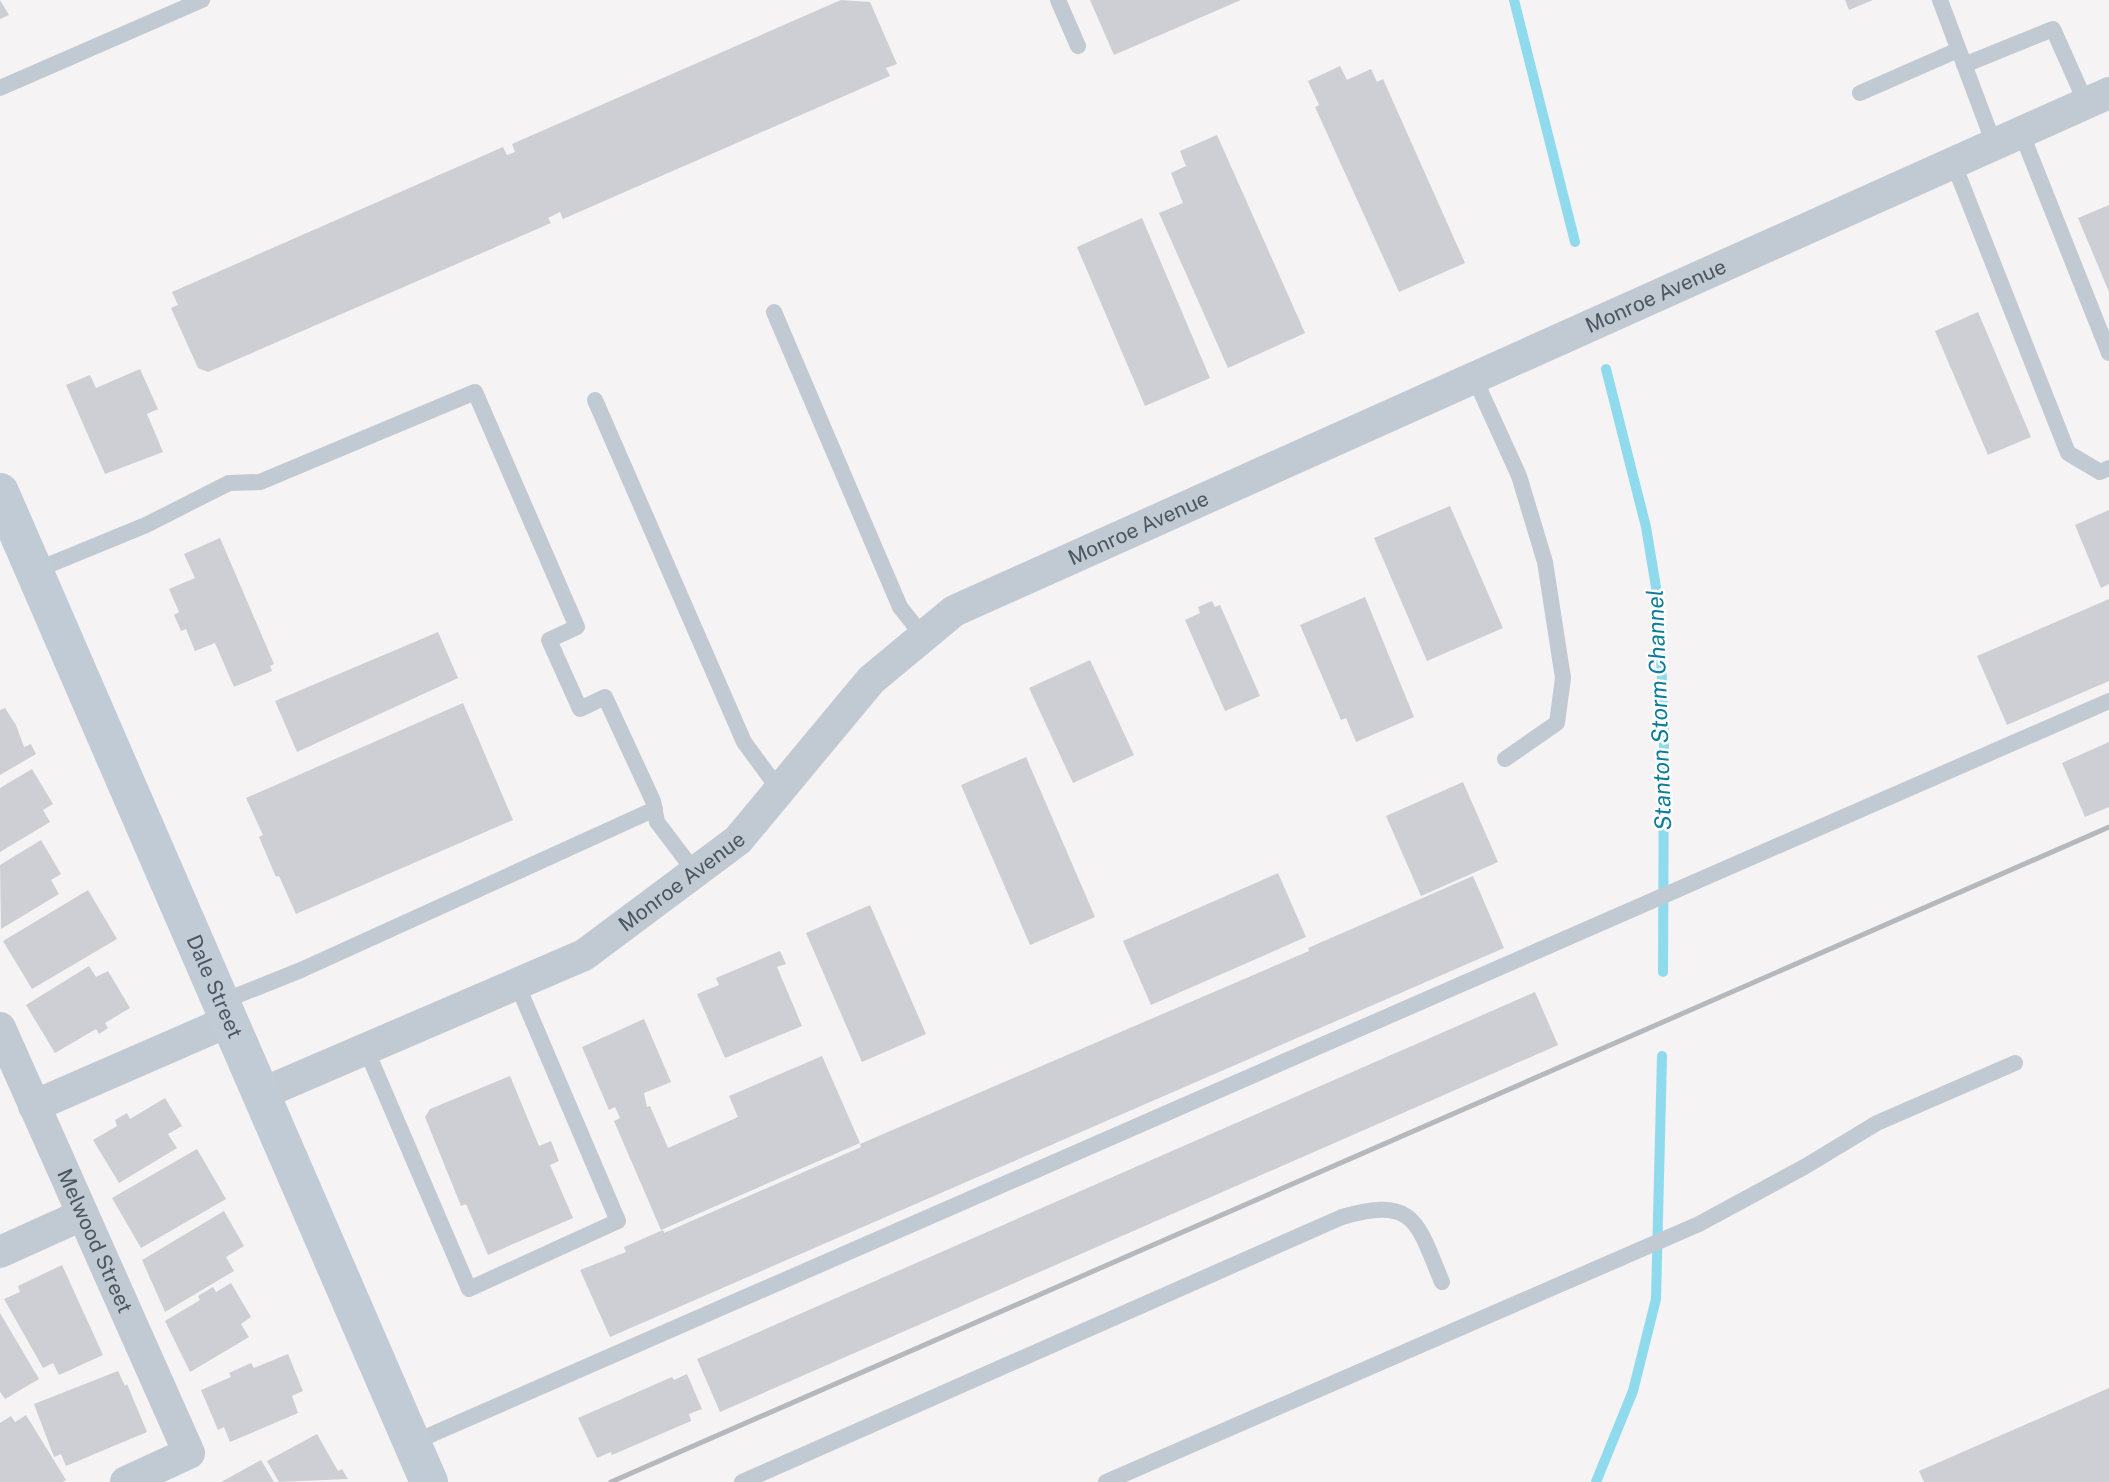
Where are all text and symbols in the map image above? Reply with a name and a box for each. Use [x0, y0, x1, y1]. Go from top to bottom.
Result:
street label: Monroe Avenue [1581, 253, 1730, 338]
street label: Monroe Avenue [1064, 485, 1212, 570]
water label: Stanton Storm Channel [1641, 589, 1676, 831]
street label: Monroe Avenue [614, 826, 750, 937]
street label: Dale Street [181, 931, 248, 1042]
street label: Melwood Street [52, 1165, 138, 1317]

